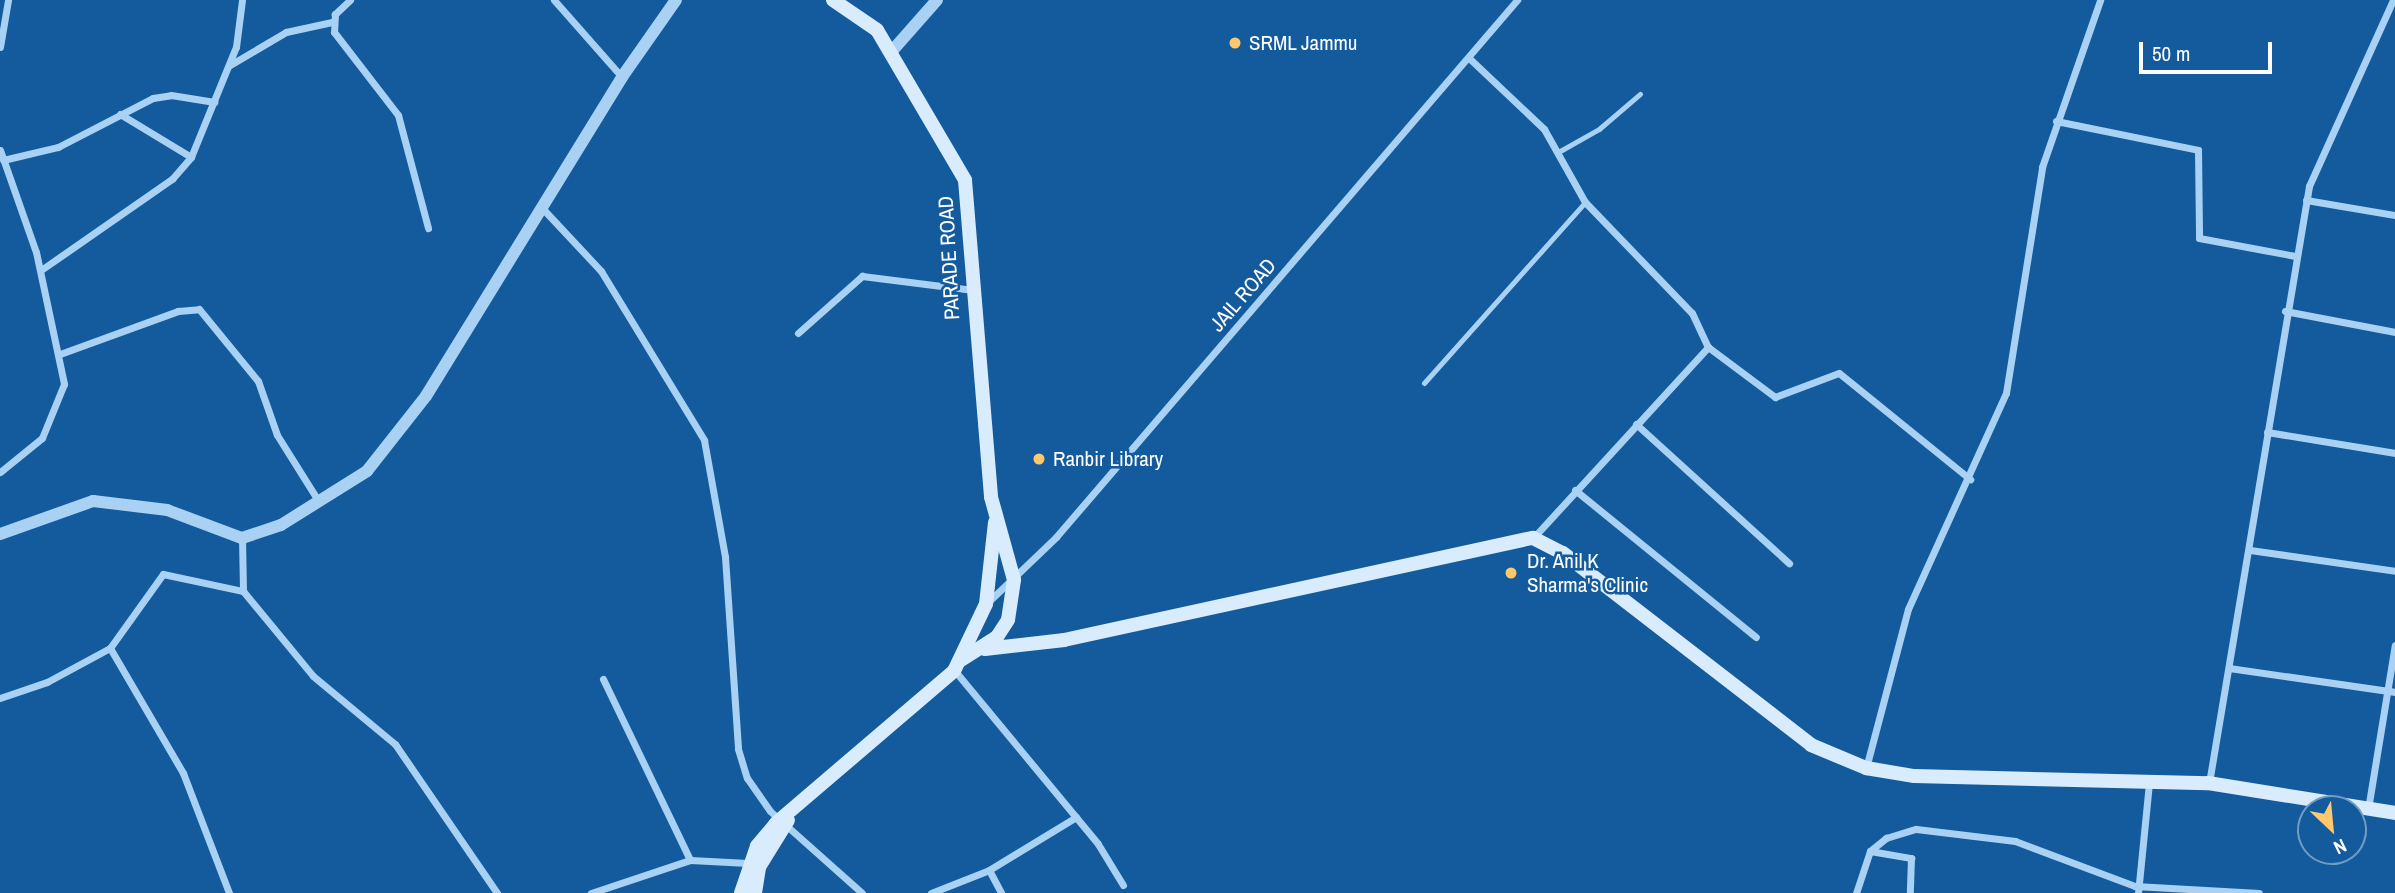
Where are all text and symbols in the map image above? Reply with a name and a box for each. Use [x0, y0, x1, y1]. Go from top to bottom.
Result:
scale bar [2143, 28, 2276, 72]
place label: SRML Jammu [1249, 30, 1358, 56]
marker: SRML Jammu [1227, 35, 1243, 51]
text: 50 m [2152, 39, 2190, 68]
street label: PARADE ROAD [933, 195, 965, 321]
street label: JAIL ROAD [1204, 253, 1282, 337]
place label: Ranbir Library [1053, 446, 1163, 472]
marker: Ranbir Library [1031, 451, 1047, 467]
place label: Dr. Anil K Sharma's Clinic [1527, 548, 1648, 598]
marker: Dr. Anil K Sharma's Clinic [1501, 563, 1521, 583]
north arrow [2297, 795, 2367, 865]
text: N [2330, 833, 2351, 861]

